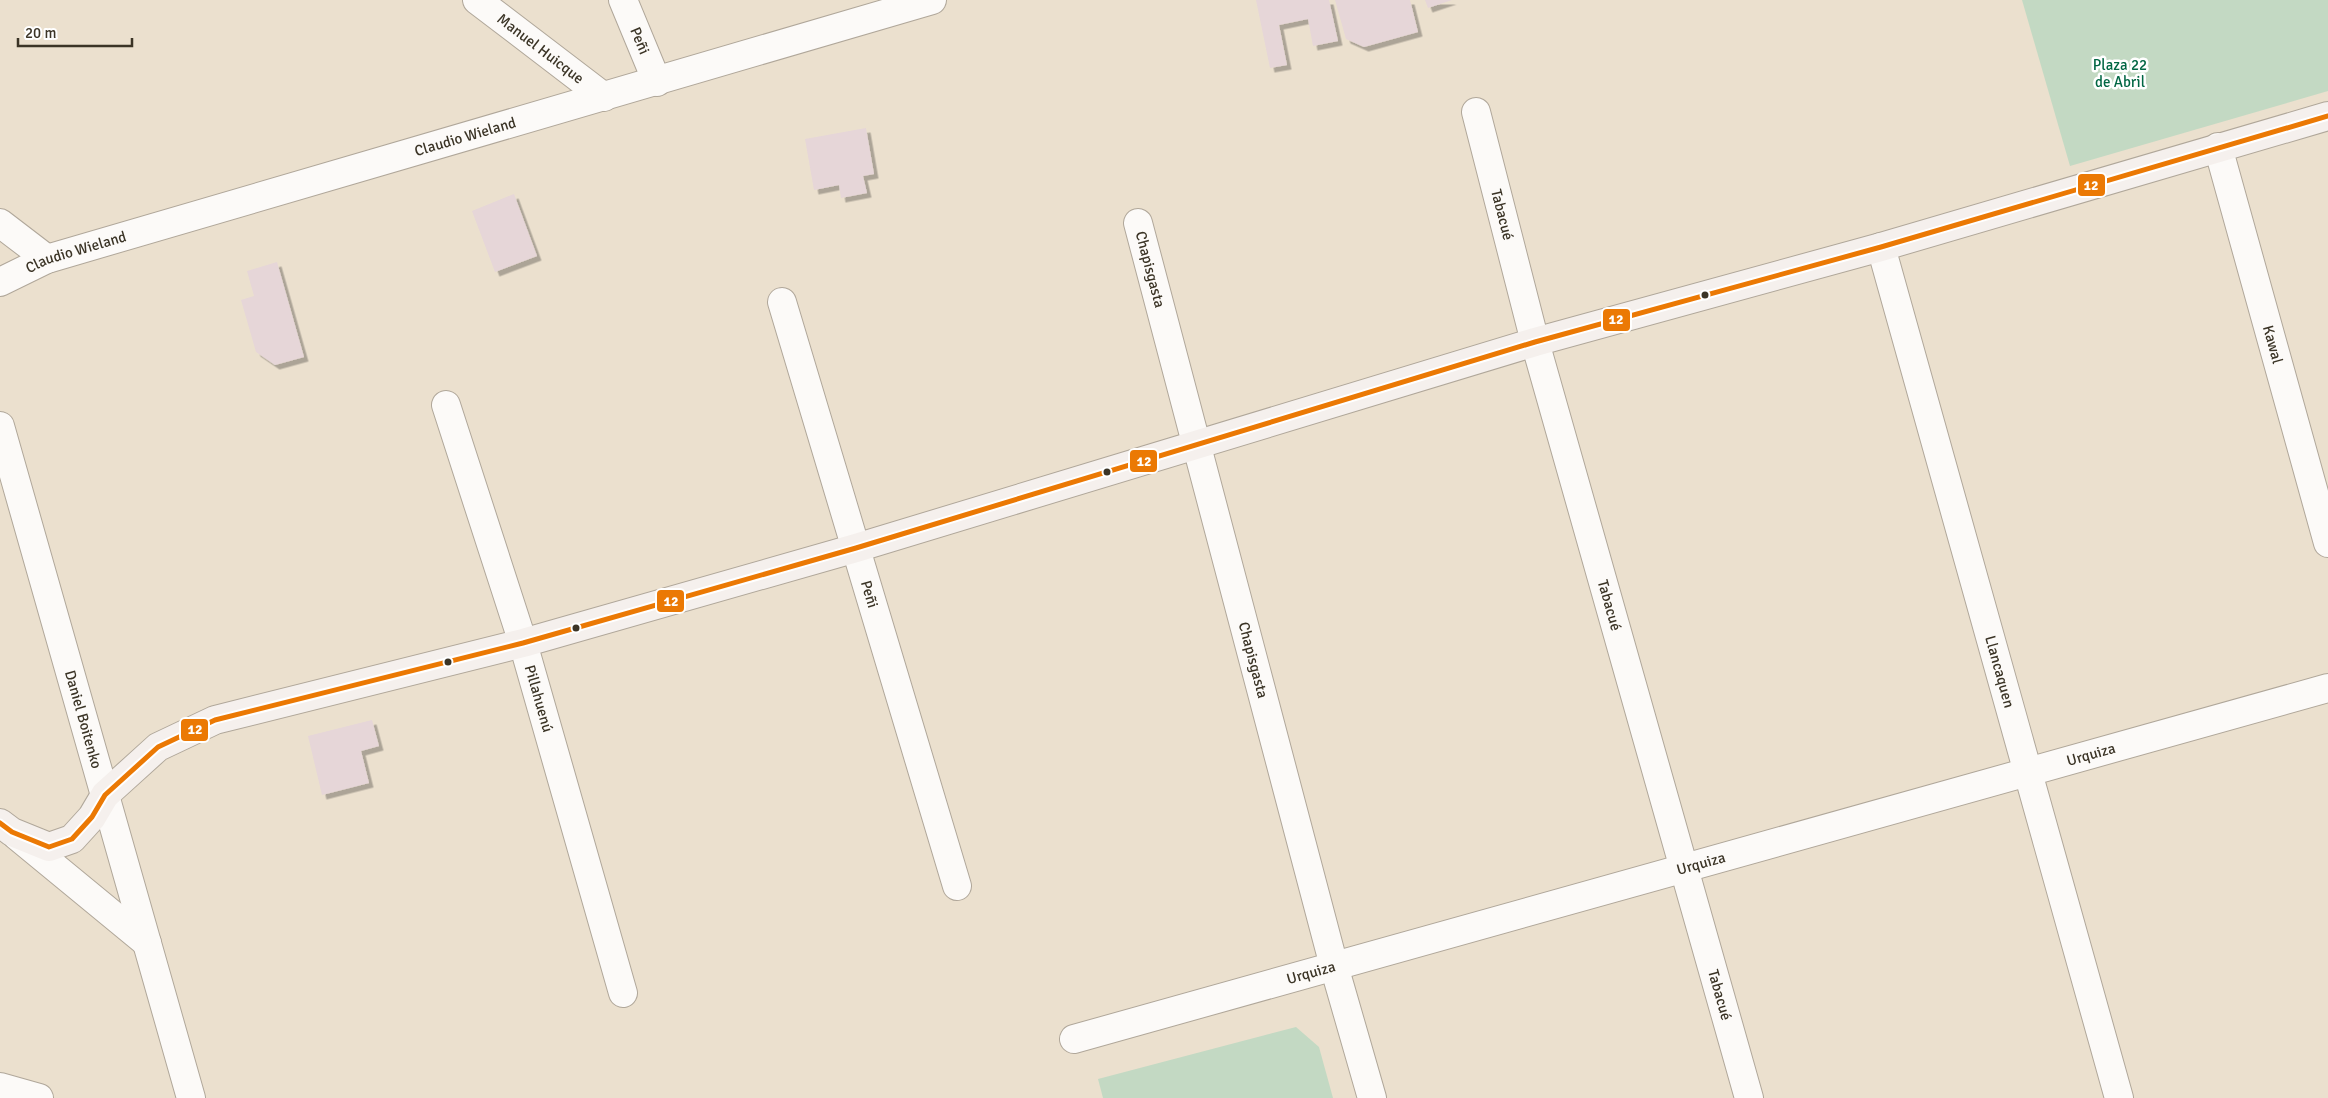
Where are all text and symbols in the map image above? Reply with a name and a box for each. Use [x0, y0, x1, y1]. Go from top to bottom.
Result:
street label: Manuel Huicque [494, 10, 588, 87]
scale bar [18, 15, 131, 47]
text: 20 m [25, 24, 56, 42]
street label: Peñi [626, 24, 654, 57]
park label: Plaza 22 de Abril [2093, 56, 2147, 91]
street label: Claudio Wieland [412, 113, 518, 160]
line badge: 12 [2077, 173, 2106, 197]
text: 12 [2083, 177, 2099, 194]
street label: Tabacué [1487, 187, 1518, 242]
street label: Claudio Wieland [23, 227, 128, 277]
street label: Chapisgasta [1132, 229, 1169, 310]
unlabelled marker [1700, 290, 1710, 300]
line badge: 12 [1602, 308, 1631, 332]
text: 12 [1608, 311, 1624, 328]
street label: Kawal [2259, 323, 2287, 366]
line badge: 12 [1129, 449, 1158, 473]
text: 12 [1136, 453, 1152, 470]
unlabelled marker [1102, 467, 1112, 477]
street label: Peñi [857, 578, 882, 610]
street label: Tabacué [1594, 578, 1625, 633]
line badge: 12 [656, 589, 685, 613]
text: 12 [663, 593, 679, 610]
street label: Chapisgasta [1235, 620, 1272, 700]
unlabelled marker [571, 623, 581, 633]
street label: Llancaquen [1981, 633, 2018, 710]
unlabelled marker [443, 657, 453, 667]
street label: Pillahuenú [521, 663, 557, 734]
street label: Daniel Boitenko [61, 668, 106, 771]
line badge: 12 [180, 718, 209, 742]
text: 12 [187, 721, 203, 738]
street label: Urquiza [2064, 739, 2117, 770]
street label: Urquiza [1674, 848, 1727, 879]
street label: Urquiza [1284, 957, 1337, 988]
street label: Tabacué [1704, 967, 1736, 1022]

